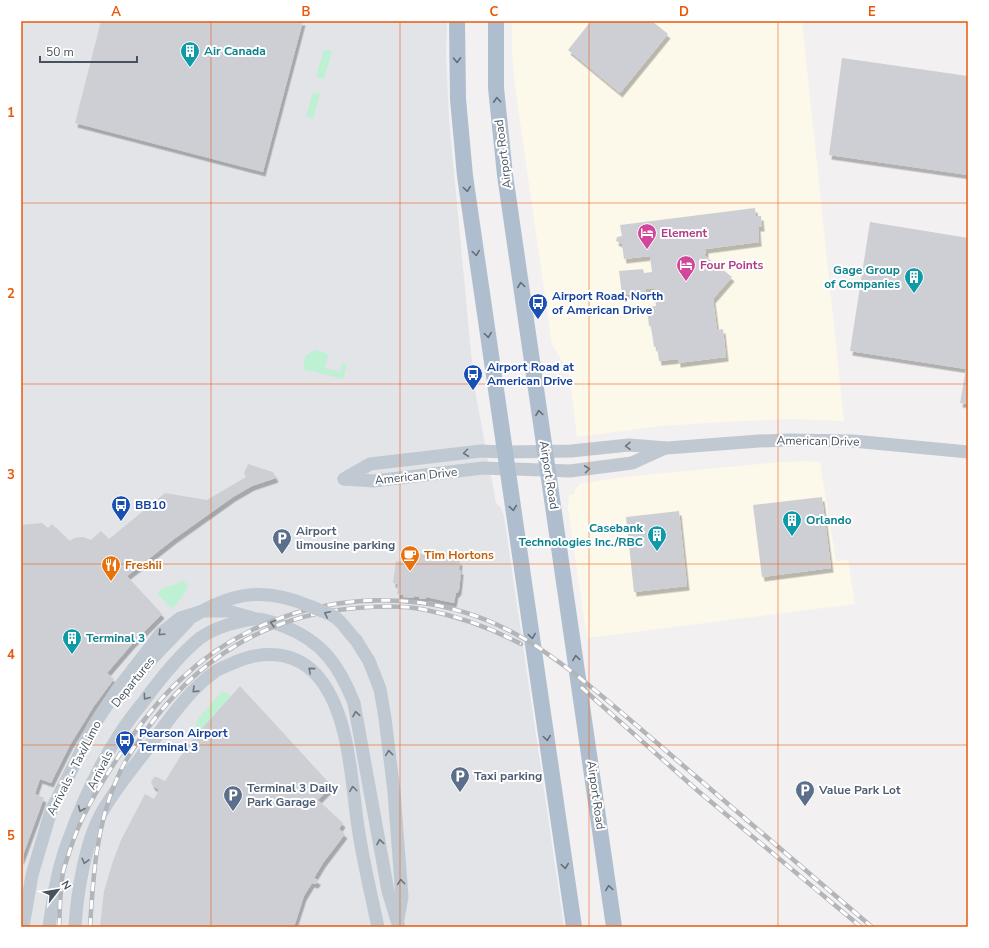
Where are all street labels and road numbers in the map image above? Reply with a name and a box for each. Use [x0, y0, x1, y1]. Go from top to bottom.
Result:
street label: Airport Road [491, 119, 515, 189]
street label: American Drive [777, 432, 859, 450]
street label: Airport Road [536, 440, 562, 510]
street label: American Drive [374, 464, 458, 488]
street label: Departures [108, 653, 158, 711]
street label: Arrivals - Taxi/Limo [44, 718, 104, 818]
street label: Arrivals [84, 748, 116, 792]
street label: Airport Road [583, 760, 609, 830]

